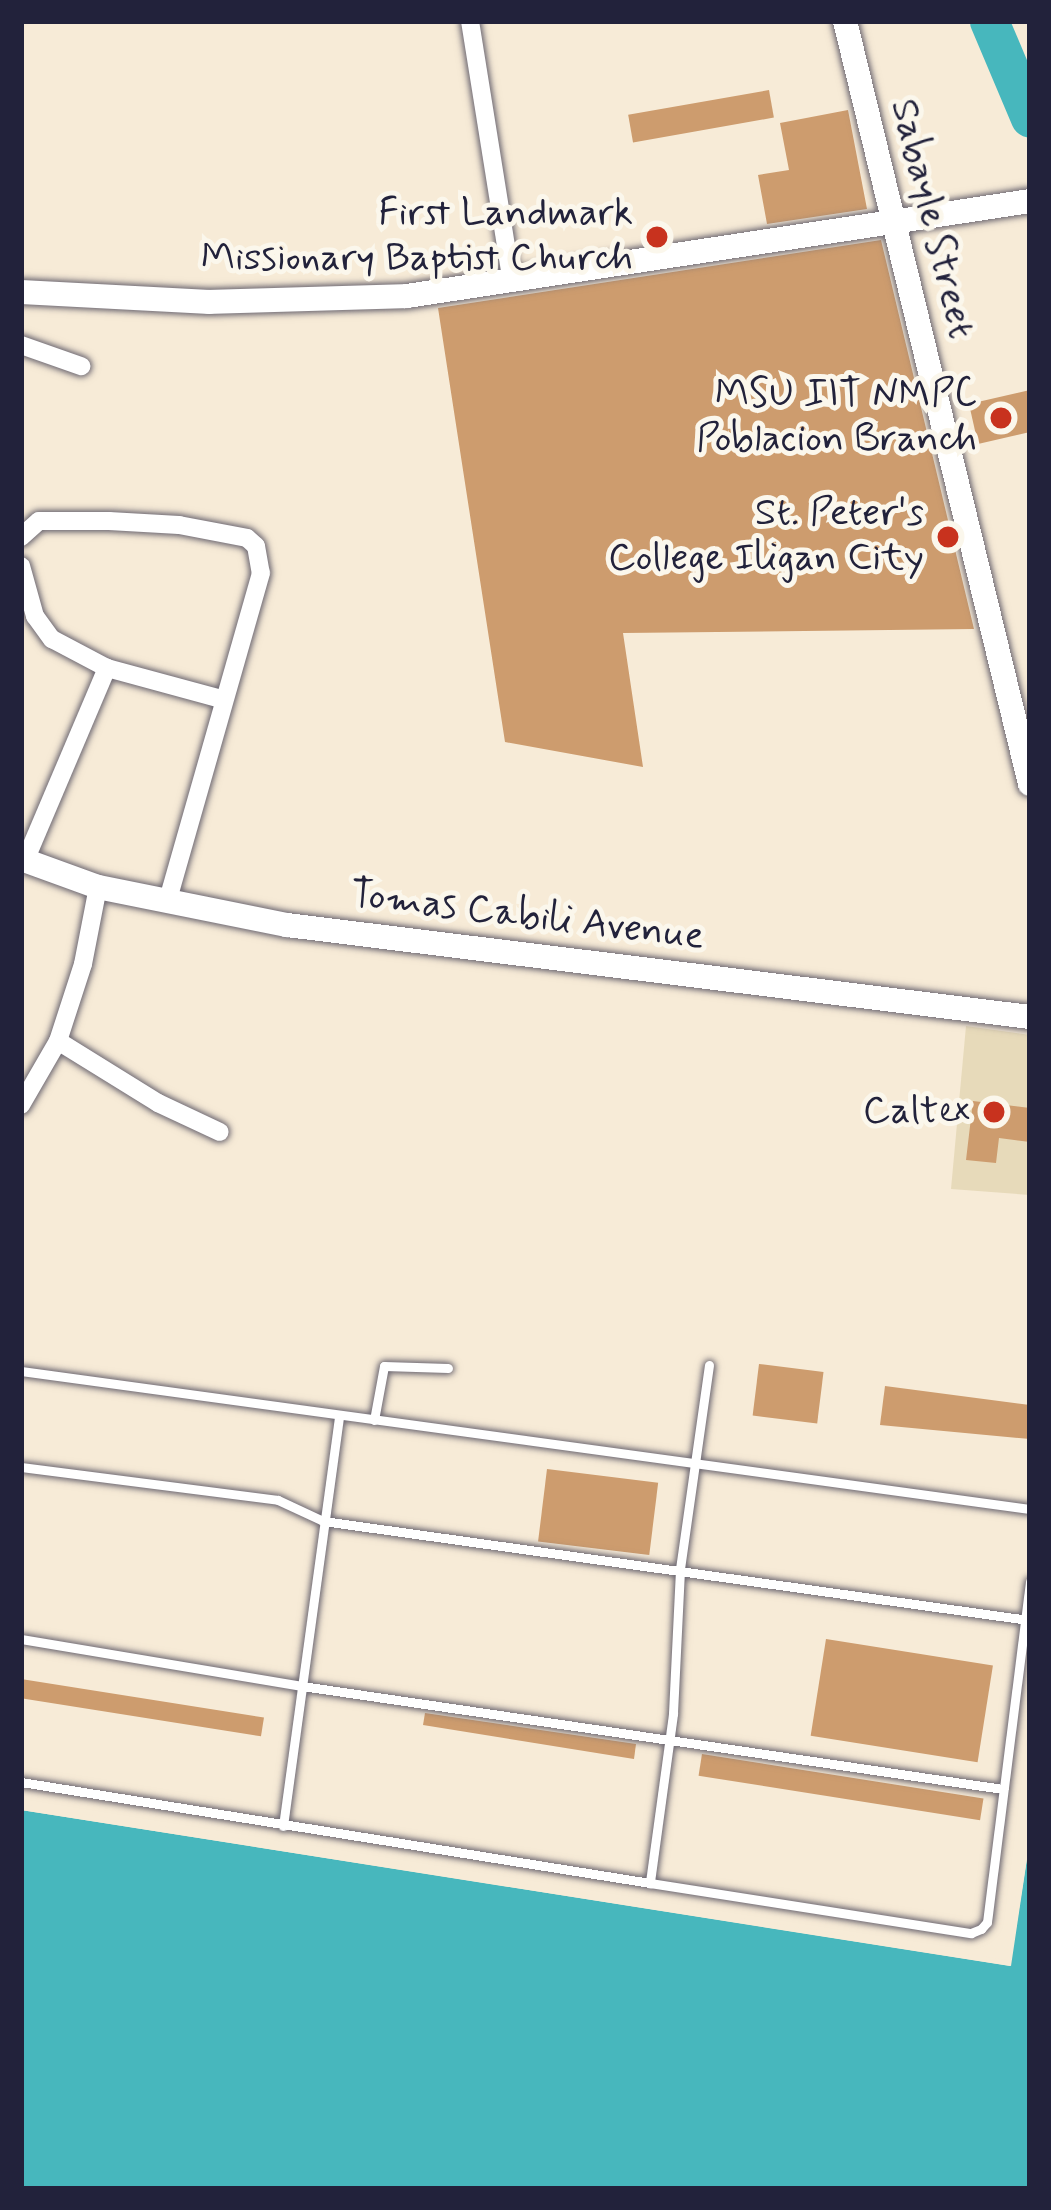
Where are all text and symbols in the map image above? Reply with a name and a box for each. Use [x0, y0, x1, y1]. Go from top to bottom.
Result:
street label: Sabayle Street [878, 91, 984, 347]
place label: First Landmark Missionary Baptist Church [201, 192, 633, 283]
marker: First Landmark Missionary Baptist Church [644, 224, 670, 250]
place label: MSU IIT NMPC Poblacion Branch [689, 373, 977, 464]
marker: MSU IIT NMPC Poblacion Branch [988, 405, 1014, 431]
place label: St. Peter's College Iligan City [616, 492, 924, 583]
marker: St. Peter's College Iligan City [935, 524, 961, 550]
street label: Tomas Cabili Avenue [349, 872, 705, 962]
place label: Caltex [863, 1089, 970, 1135]
marker: Caltex [981, 1099, 1007, 1125]

